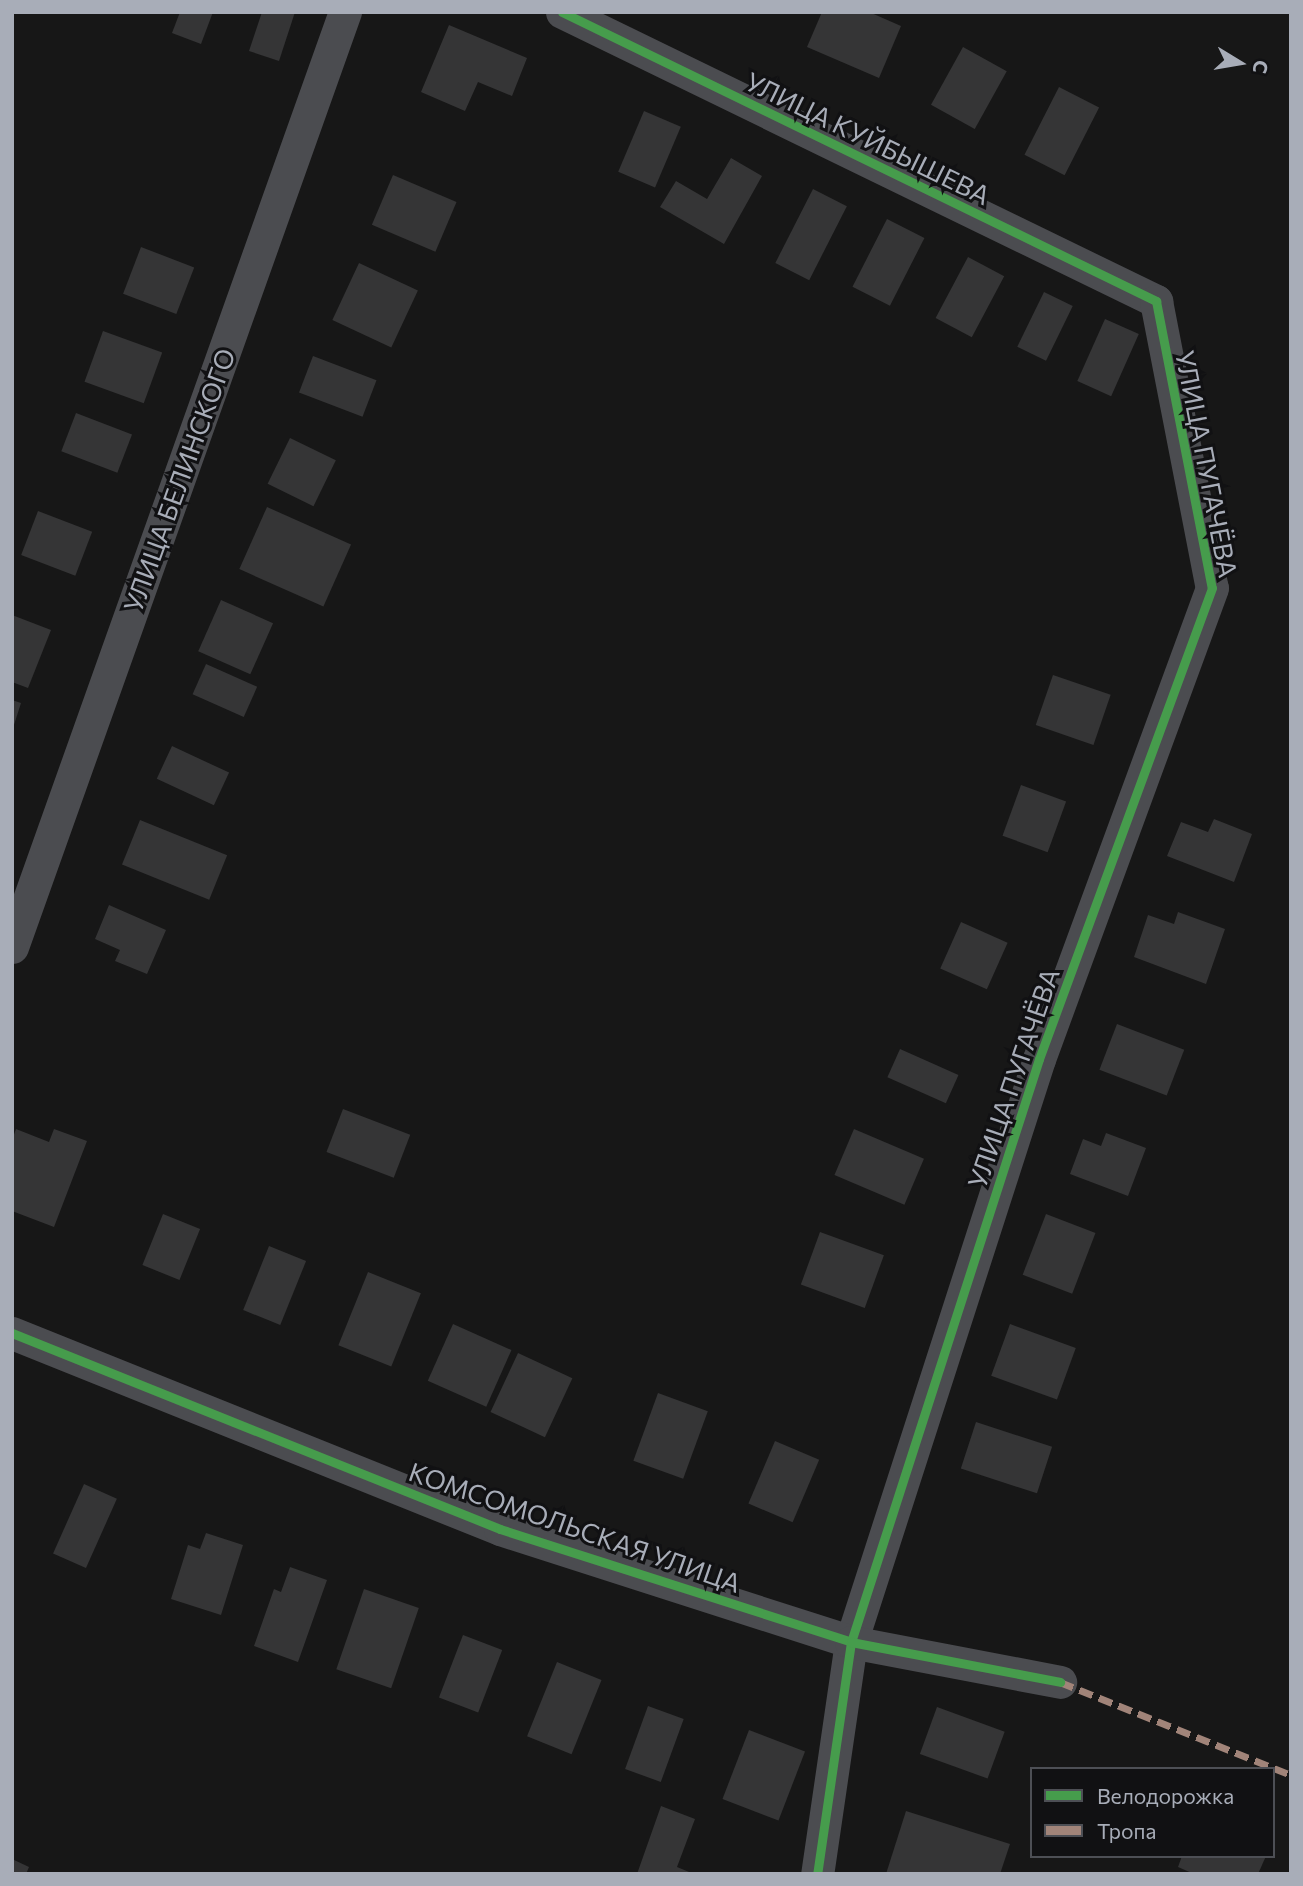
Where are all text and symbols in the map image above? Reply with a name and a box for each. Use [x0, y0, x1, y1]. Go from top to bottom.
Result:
north arrow [1205, 28, 1275, 98]
text: С [1249, 59, 1274, 76]
street label: УЛИЦА КУЙБЫШЕВА [741, 65, 995, 211]
street label: УЛИЦА БЕЛИНСКОГО [117, 344, 241, 616]
street label: УЛИЦА ПУГАЧЁВА [1170, 348, 1244, 580]
street label: УЛИЦА ПУГАЧЁВА [961, 964, 1065, 1192]
street label: КОМСОМОЛЬСКАЯ УЛИЦА [405, 1455, 745, 1599]
legend [1030, 1767, 1275, 1858]
text: Велодорожка [1097, 1783, 1234, 1808]
text: Тропа [1097, 1818, 1156, 1843]

